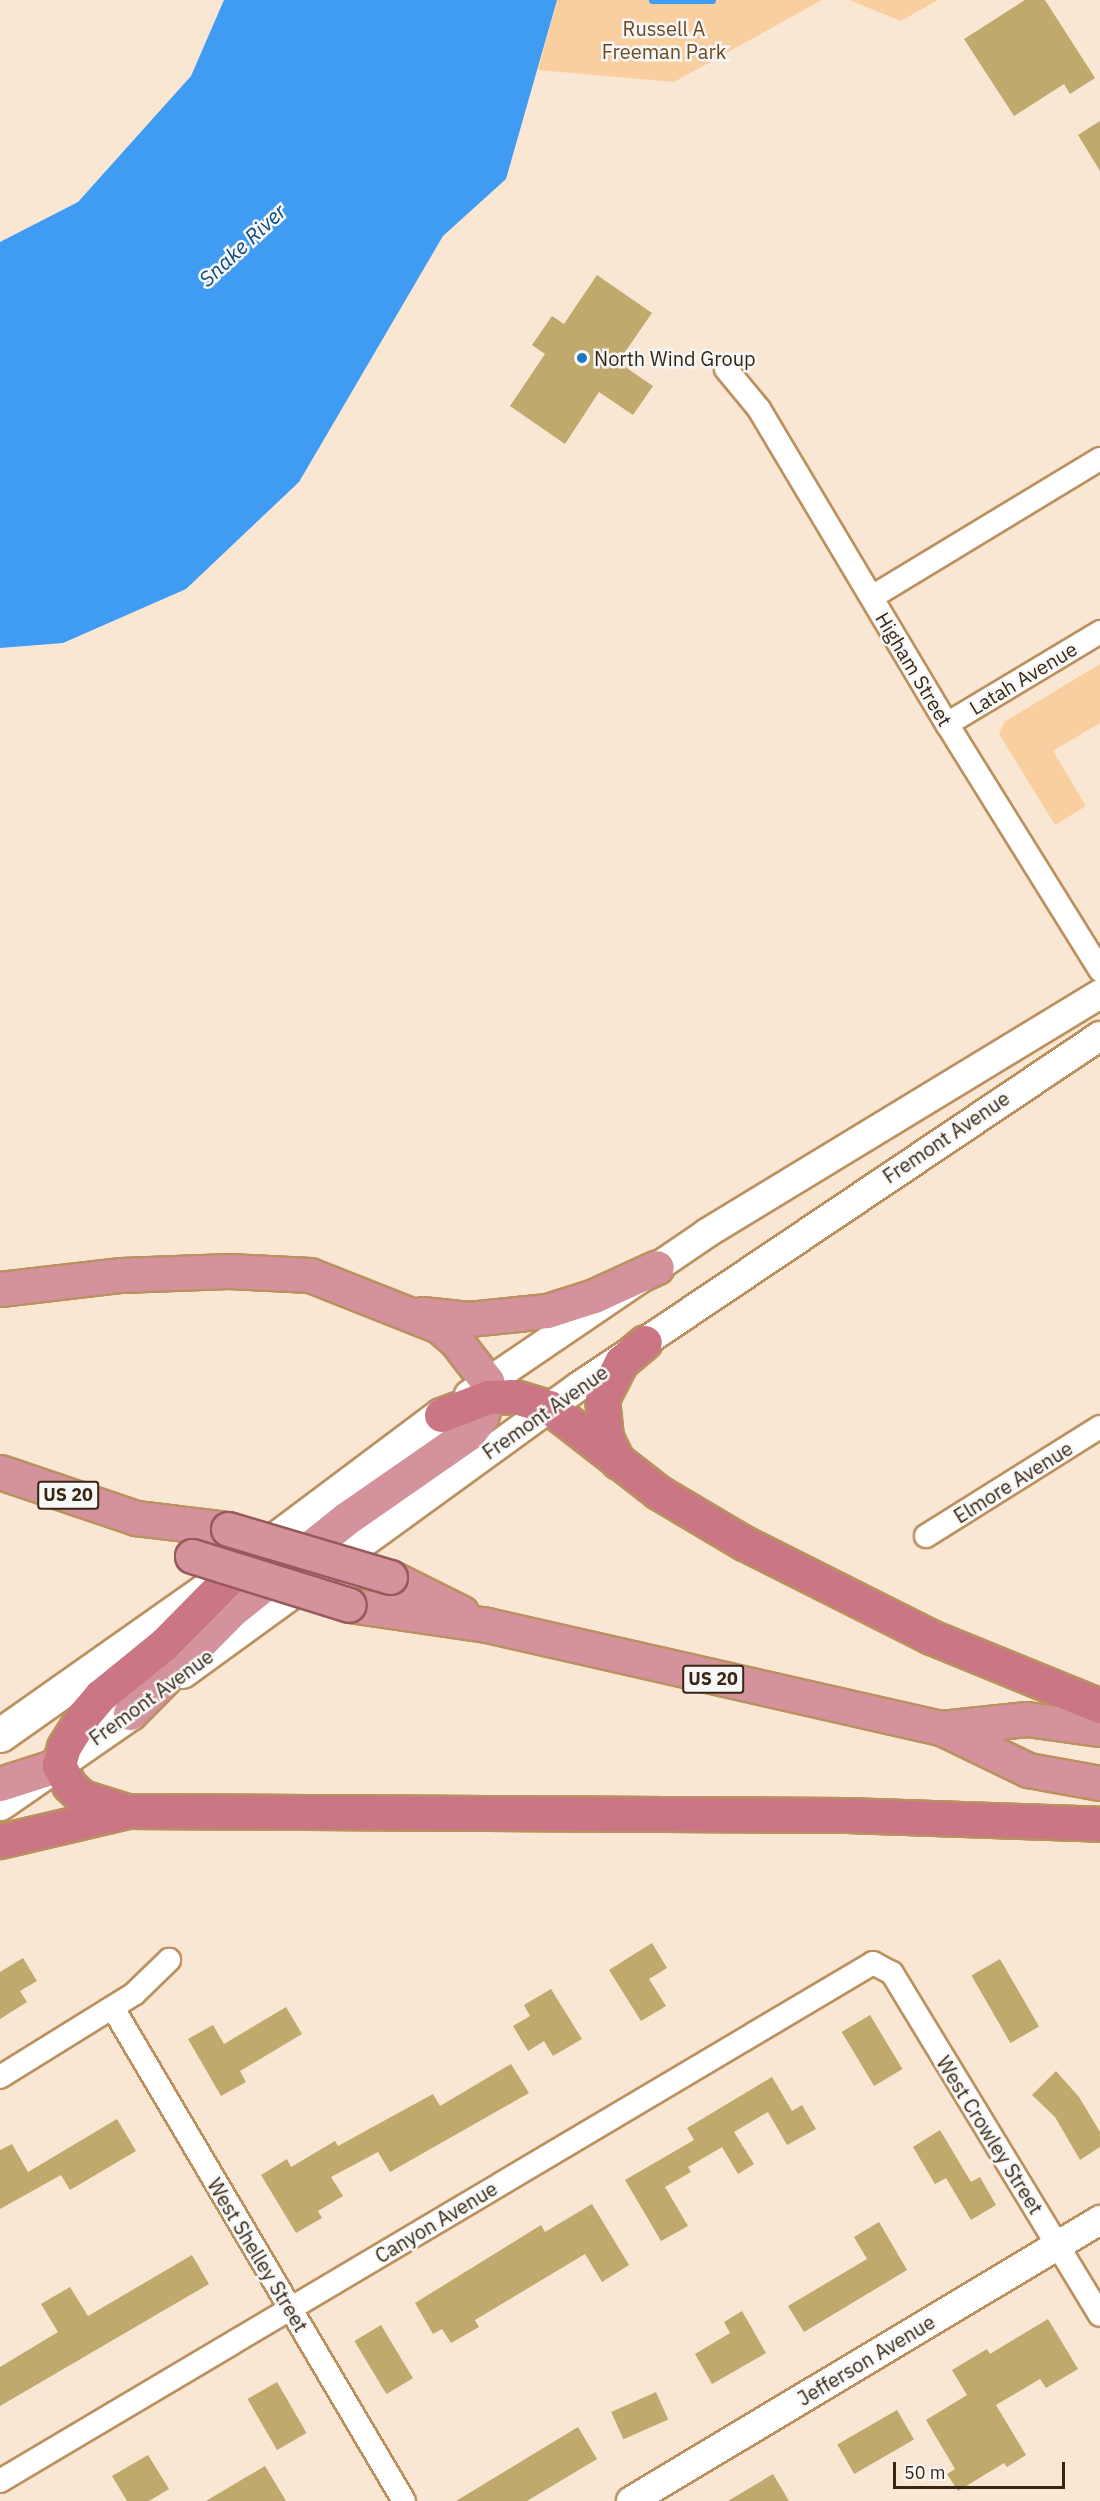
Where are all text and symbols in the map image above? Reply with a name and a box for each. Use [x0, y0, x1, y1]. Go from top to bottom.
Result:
park label: Russell A Freeman Park [602, 17, 726, 64]
water label: Snake River [193, 198, 291, 292]
place label: North Wind Group [594, 346, 756, 370]
marker: North Wind Group [575, 351, 589, 365]
street label: Higham Street [871, 608, 957, 730]
street label: Latah Avenue [965, 636, 1081, 720]
street label: Fremont Avenue [878, 1086, 1014, 1188]
street label: Fremont Avenue [478, 1360, 612, 1464]
street label: Elmore Avenue [949, 1436, 1077, 1528]
road number: US 20 [36, 1480, 100, 1510]
street label: Fremont Avenue [84, 1644, 218, 1750]
road number: US 20 [682, 1664, 744, 1694]
street label: West Crowley Street [932, 2052, 1048, 2218]
street label: West Shelley Street [203, 2174, 313, 2336]
street label: Canyon Avenue [371, 2176, 501, 2268]
street label: Jefferson Avenue [793, 2309, 939, 2411]
scale bar [896, 2450, 1068, 2488]
text: 50 m [904, 2461, 946, 2484]

